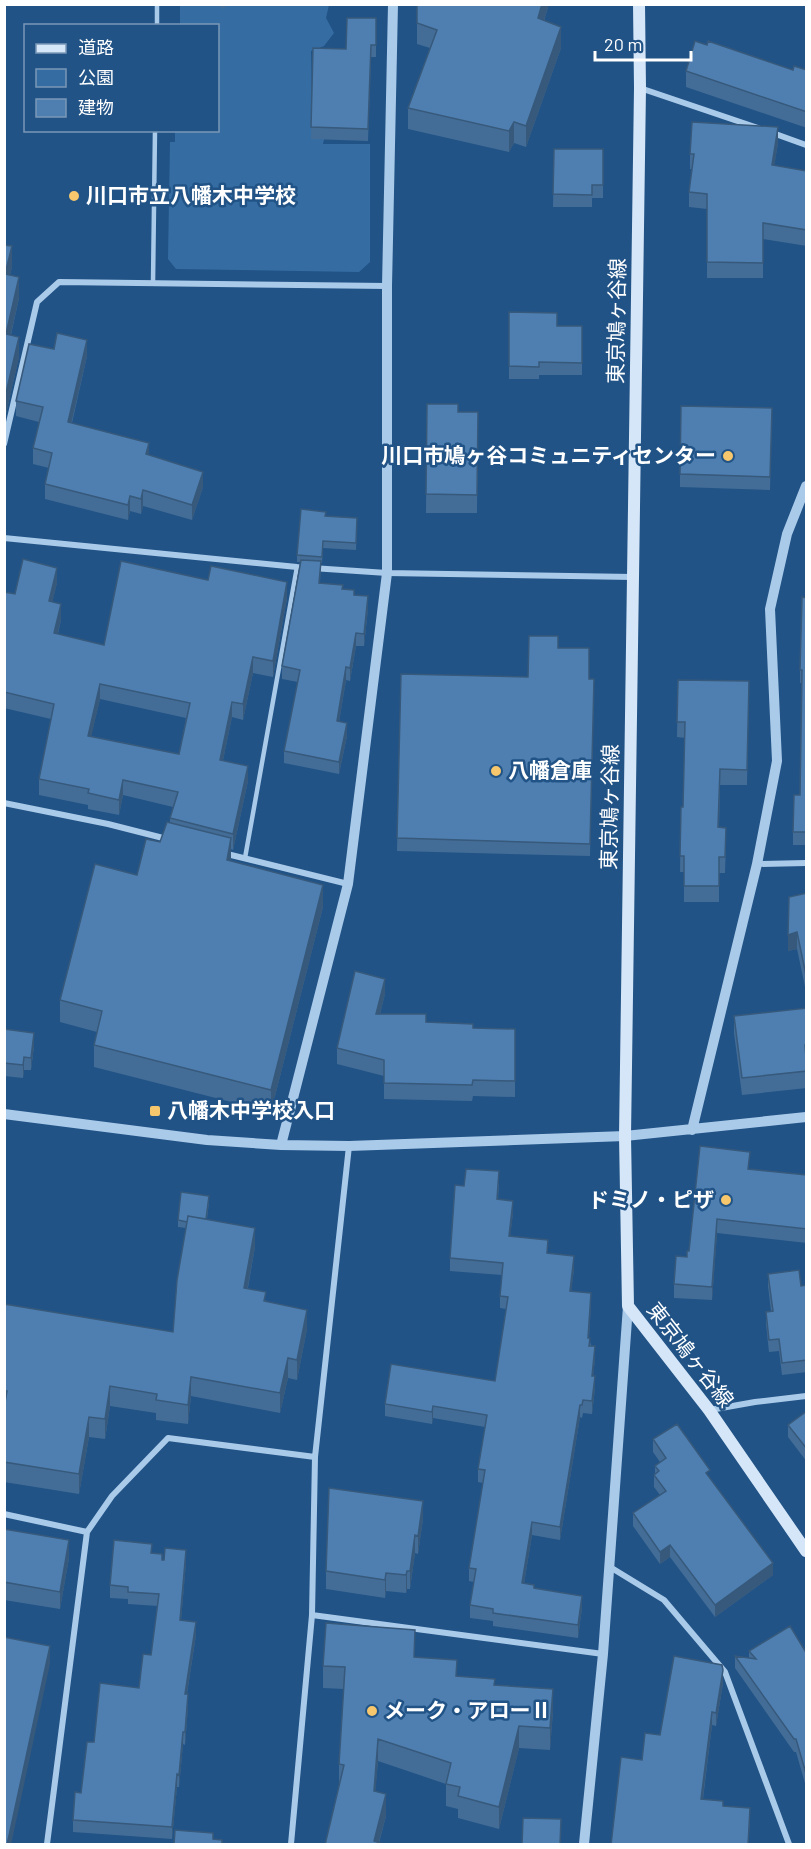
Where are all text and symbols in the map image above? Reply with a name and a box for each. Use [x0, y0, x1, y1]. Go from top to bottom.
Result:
legend [24, 24, 219, 132]
scale bar [595, 24, 691, 62]
text: 20 m [604, 33, 642, 55]
text: 道路 [78, 36, 114, 58]
text: 公園 [78, 66, 114, 88]
text: 建物 [78, 96, 114, 118]
place label: 川口市立八幡木中学校 [86, 182, 296, 207]
marker: 川口市立八幡木中学校 [67, 189, 81, 203]
street label: 東京鳩ヶ谷線 [602, 258, 629, 384]
place label: 川口市鳩ヶ谷コミュニティセンター [381, 442, 716, 467]
marker: 川口市鳩ヶ谷コミュニティセンター [721, 449, 735, 463]
street label: 東京鳩ヶ谷線 [595, 744, 622, 870]
place label: 八幡倉庫 [508, 757, 592, 782]
marker: 八幡倉庫 [489, 764, 503, 778]
place label: 八幡木中学校入口 [167, 1097, 335, 1122]
marker: 八幡木中学校入口 [148, 1104, 162, 1118]
place label: ドミノ・ピザ [588, 1186, 714, 1211]
marker: ドミノ・ピザ [719, 1193, 733, 1207]
street label: 東京鳩ヶ谷線 [643, 1297, 740, 1411]
place label: メーク・アローⅡ [384, 1697, 552, 1722]
marker: メーク・アローⅡ [365, 1704, 379, 1718]

